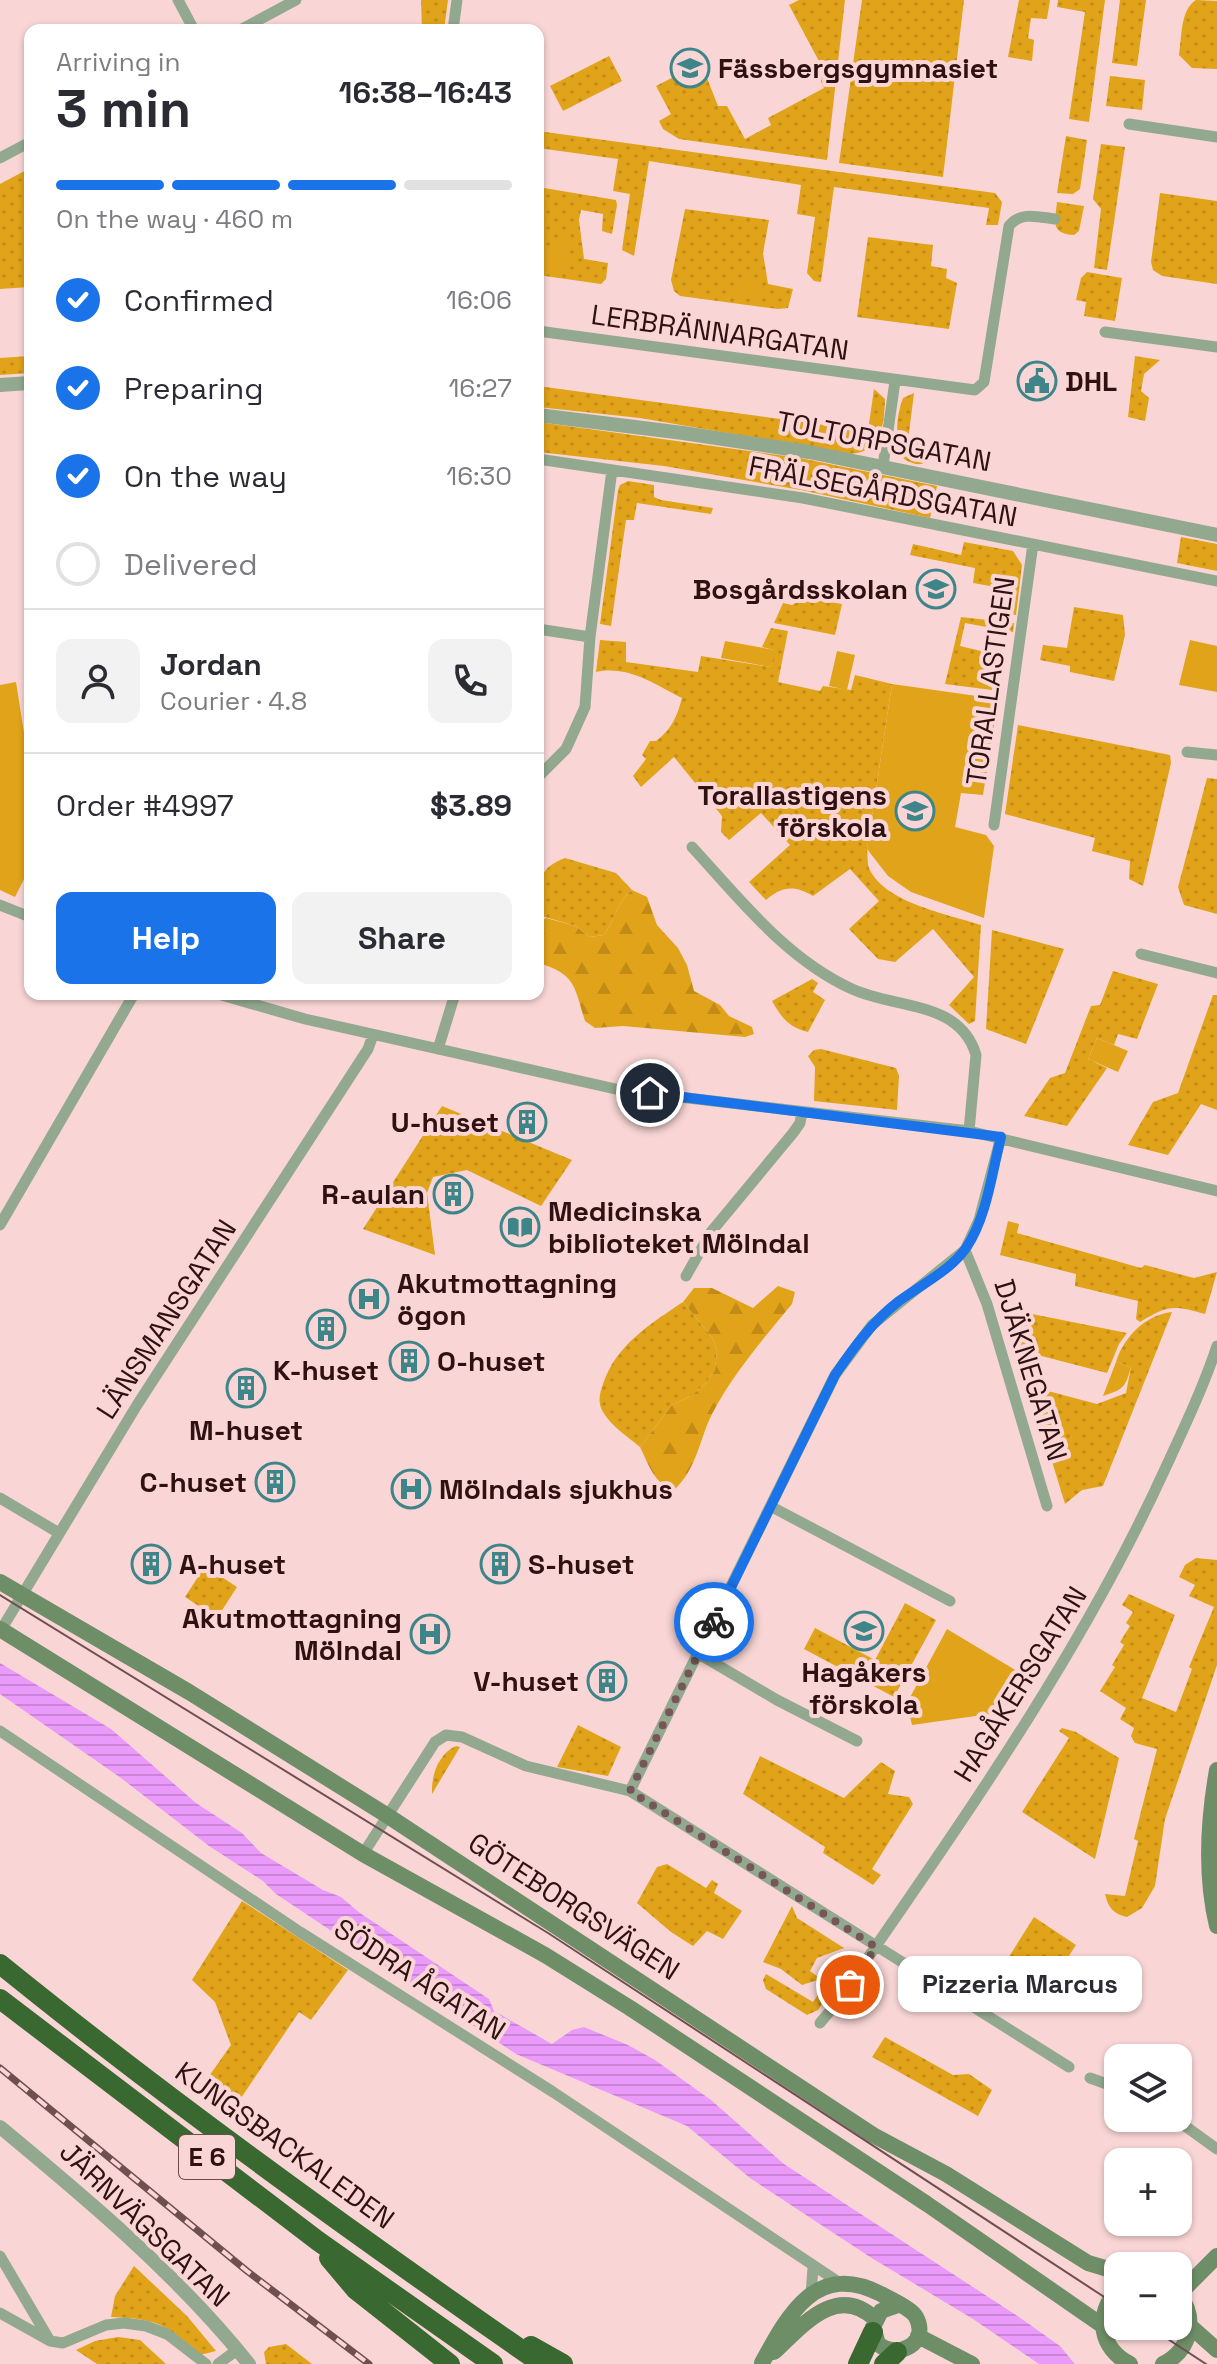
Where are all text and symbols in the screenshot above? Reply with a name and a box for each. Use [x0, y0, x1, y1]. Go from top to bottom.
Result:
text: Arriving in [56, 45, 180, 79]
school or university icon: Fässbergsgymnasiet [669, 47, 711, 89]
place label: Fässbergsgymnasiet [718, 50, 998, 86]
text: 16:38–16:43 [339, 73, 512, 112]
text: 3 min [56, 76, 191, 142]
text: On the way · 460 m [56, 202, 293, 236]
icon: check [56, 278, 100, 322]
text: Confirmed [124, 281, 274, 320]
text: 16:06 [446, 283, 512, 317]
street label: LERBRÄNNARGATAN [589, 296, 851, 368]
public building icon: DHL [1016, 360, 1058, 402]
place label: DHL [1065, 363, 1117, 399]
icon: check [56, 366, 100, 410]
text: Preparing [124, 369, 263, 408]
text: 16:27 [449, 371, 512, 405]
street label: TOLTORPSGATAN [774, 403, 994, 479]
street label: FRÄLSEGÅRDSGATAN [746, 447, 1020, 535]
icon: check [56, 454, 100, 498]
text: On the way [124, 457, 287, 496]
text: 16:30 [446, 459, 512, 493]
text: Delivered [124, 545, 258, 584]
school or university icon: Bosgårdsskolan [915, 568, 957, 610]
place label: Bosgårdsskolan [693, 571, 908, 607]
street label: TORALLASTIGEN [958, 574, 1022, 788]
button: person [56, 639, 140, 723]
button: phone [428, 639, 512, 723]
text: Jordan [160, 645, 262, 684]
text: Courier · 4.8 [160, 684, 307, 718]
place label: Torallastigens förskola [698, 777, 887, 845]
text: Order #4997 [56, 786, 234, 825]
text: $3.89 [430, 786, 512, 825]
school or university icon: Torallastigens förskola [894, 790, 936, 832]
button: Help [56, 892, 276, 984]
button: Share [292, 892, 512, 984]
pin [616, 1059, 684, 1127]
icon: home [628, 1071, 672, 1115]
building icon: U-huset [506, 1101, 548, 1143]
place label: U-huset [391, 1104, 499, 1140]
building icon: R-aulan [432, 1173, 474, 1215]
place label: R-aulan [321, 1176, 425, 1212]
place label: Medicinska biblioteket Mölndal [548, 1193, 810, 1261]
library icon: Medicinska biblioteket Mölndal [499, 1206, 541, 1248]
street label: LÄNSMANSGATAN [88, 1212, 244, 1426]
place label: Akutmottagning ögon [397, 1265, 617, 1333]
street label: DJÄKNEGATAN [986, 1275, 1076, 1465]
hospital icon: Akutmottagning ögon [348, 1278, 390, 1320]
building icon: K-huset [305, 1308, 347, 1350]
building icon: O-huset [388, 1340, 430, 1382]
place label: O-huset [437, 1343, 545, 1379]
place label: K-huset [273, 1352, 379, 1388]
building icon: M-huset [225, 1367, 267, 1409]
place label: M-huset [189, 1412, 303, 1448]
building icon: C-huset [254, 1461, 296, 1503]
place label: C-huset [139, 1464, 247, 1500]
hospital icon: Mölndals sjukhus [390, 1468, 432, 1510]
place label: Mölndals sjukhus [439, 1471, 673, 1507]
building icon: A-huset [130, 1543, 172, 1585]
building icon: S-huset [479, 1543, 521, 1585]
place label: A-huset [179, 1546, 286, 1582]
place label: S-huset [528, 1546, 635, 1582]
street label: HAGÅKERSGATAN [945, 1579, 1095, 1789]
courier [674, 1582, 754, 1662]
place label: Akutmottagning Mölndal [182, 1600, 402, 1668]
icon: bike [692, 1600, 736, 1644]
school or university icon: Hagåkers förskola [843, 1610, 885, 1652]
hospital icon: Akutmottagning Mölndal [409, 1613, 451, 1655]
place label: Hagåkers förskola [802, 1654, 926, 1722]
building icon: V-huset [586, 1660, 628, 1702]
place label: V-huset [473, 1663, 579, 1699]
street label: GÖTEBORGSVÄGEN [462, 1824, 686, 1988]
street label: SÖDRA ÅGATAN [327, 1910, 513, 2048]
pin [816, 1951, 884, 2019]
callout: Pizzeria Marcus [898, 1957, 1142, 2013]
icon: bag [828, 1963, 872, 2007]
text: Pizzeria Marcus [922, 1967, 1118, 2001]
map controls [1104, 2044, 1192, 2340]
button: layers [1104, 2044, 1192, 2132]
street label: KUNGSBACKALEDEN [168, 2053, 402, 2237]
street label: JÄRNVÄGSGATAN [52, 2134, 238, 2314]
road number: E 6 [179, 2135, 235, 2179]
button: + [1104, 2148, 1192, 2236]
button: − [1104, 2252, 1192, 2340]

